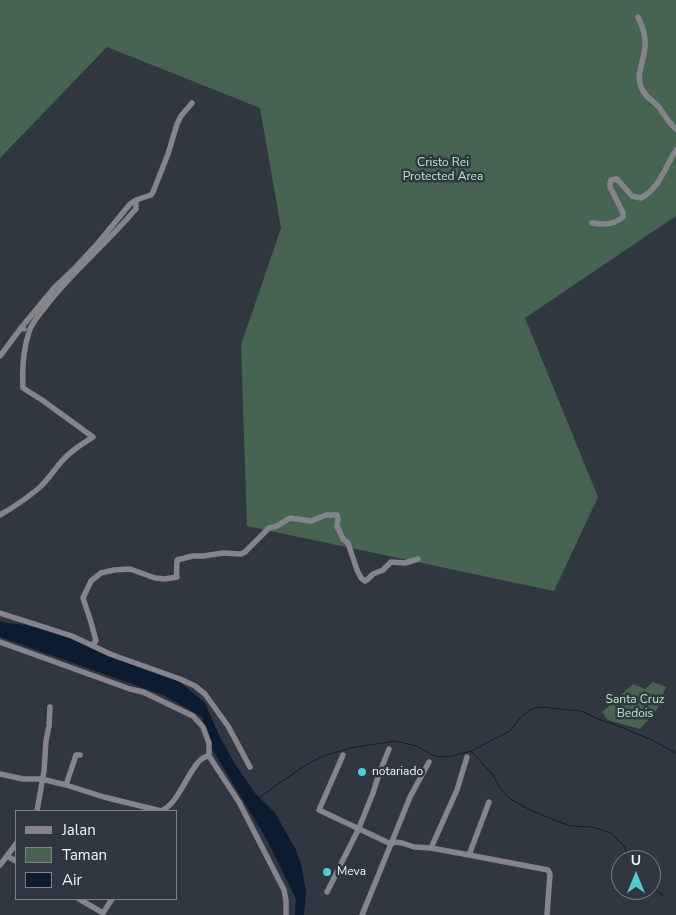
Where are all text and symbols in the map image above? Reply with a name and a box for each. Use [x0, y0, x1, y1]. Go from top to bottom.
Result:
park label: Cristo Rei Protected Area [403, 156, 483, 184]
park label: Santa Cruz Bedois [606, 693, 664, 721]
place label: notariado [372, 765, 423, 779]
marker: notariado [356, 766, 368, 778]
legend [15, 810, 178, 900]
text: Jalan [62, 820, 96, 840]
text: Taman [62, 845, 107, 865]
north arrow [611, 850, 661, 900]
text: U [631, 851, 641, 870]
place label: Meva [337, 865, 366, 879]
marker: Meva [321, 866, 333, 878]
text: Air [62, 870, 82, 890]

